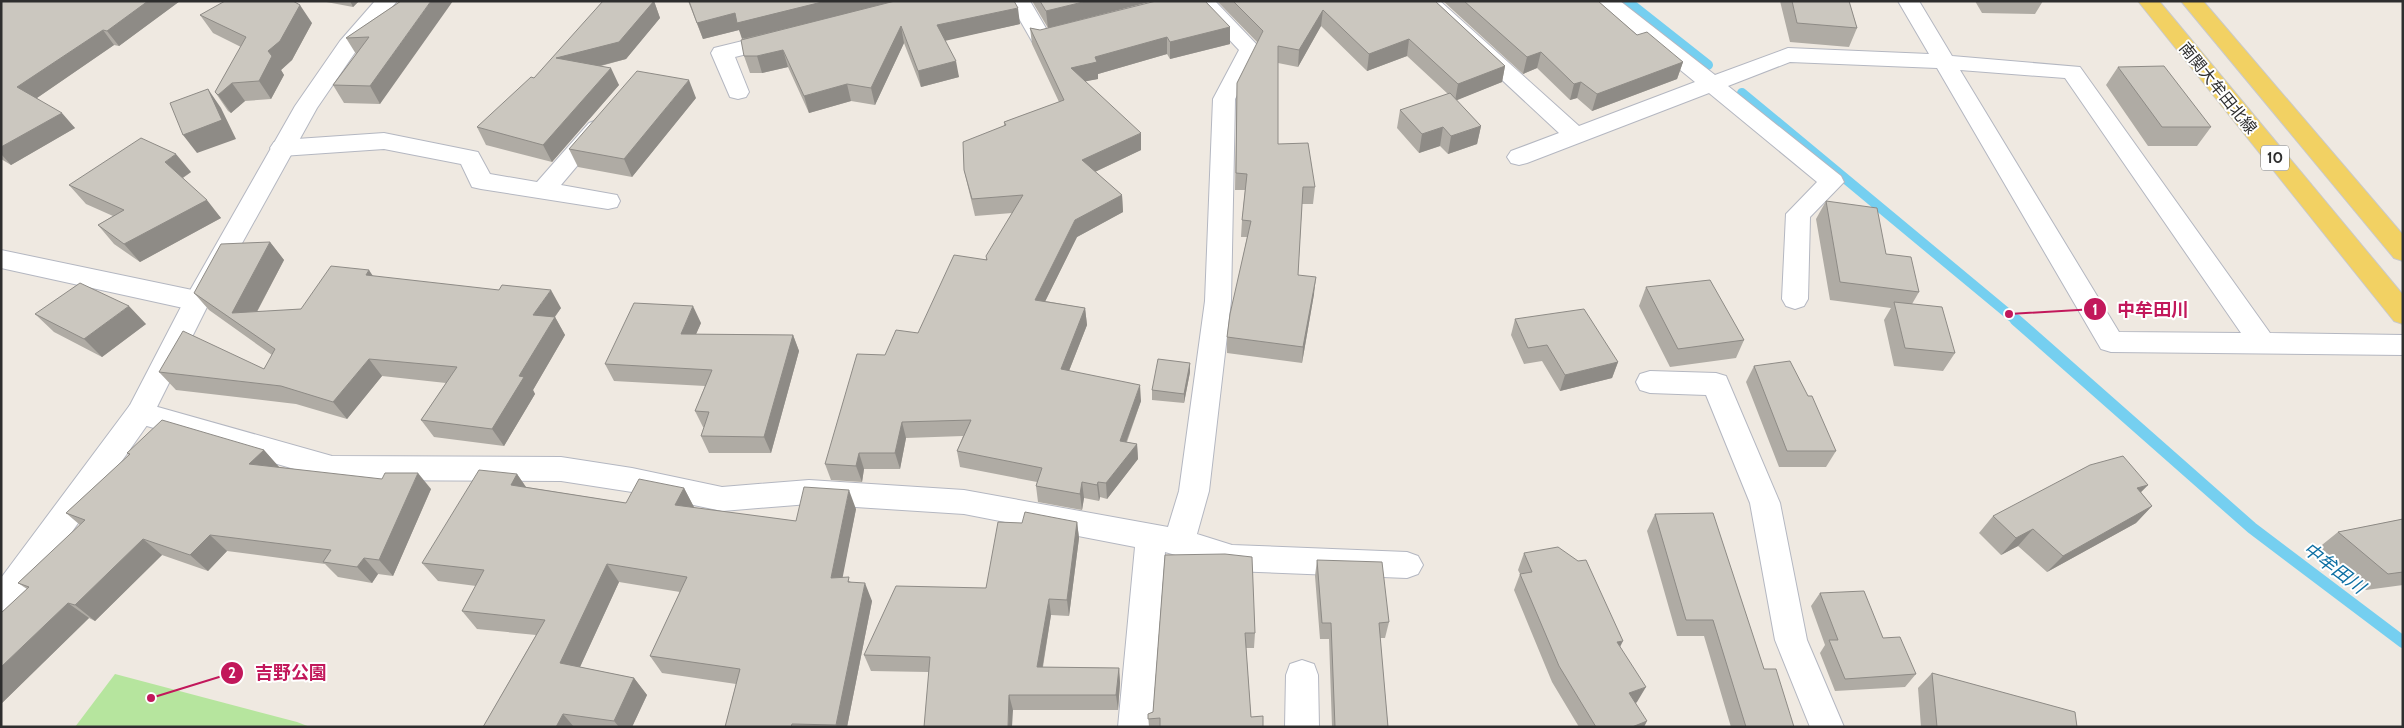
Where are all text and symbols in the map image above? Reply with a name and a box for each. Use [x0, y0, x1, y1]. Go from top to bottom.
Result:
street label: 南関大牟田北線 [2175, 38, 2261, 138]
road number: 10 [2261, 146, 2289, 170]
callout: 中牟田川 [2082, 293, 2199, 326]
text: 中牟田川 [2117, 299, 2189, 321]
text: 1 [2092, 301, 2098, 319]
water label: 中牟田川 [2299, 538, 2371, 600]
callout: 吉野公園 [220, 656, 337, 689]
text: 吉野公園 [255, 662, 327, 684]
text: 2 [228, 664, 236, 682]

